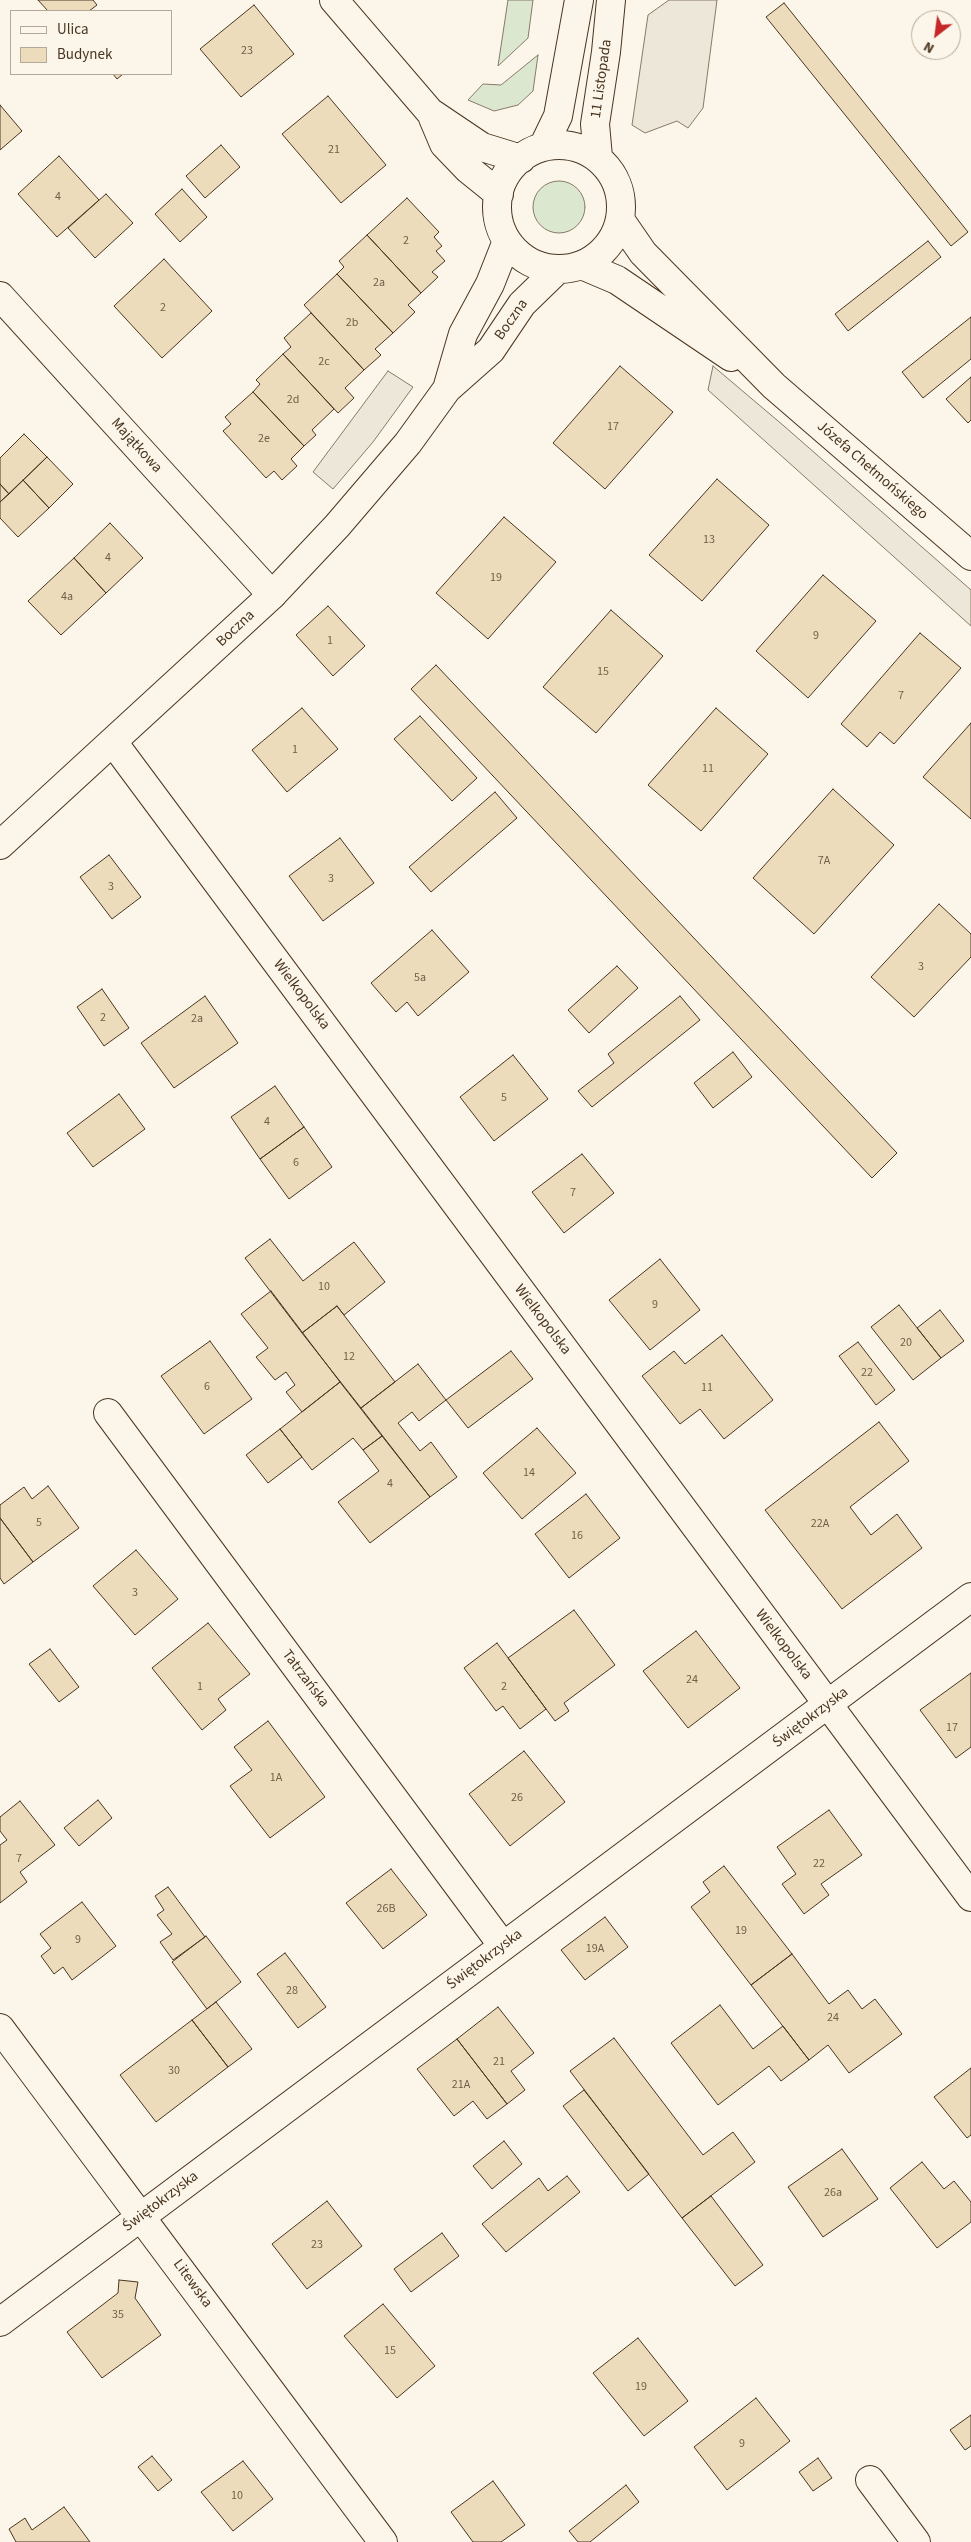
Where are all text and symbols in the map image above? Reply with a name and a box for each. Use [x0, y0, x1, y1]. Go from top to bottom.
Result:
legend [10, 10, 172, 75]
north arrow [911, 10, 961, 60]
text: Ulica [57, 19, 88, 40]
text: N [920, 36, 938, 58]
street label: 11 Listopada [588, 38, 616, 120]
text: Budynek [57, 44, 112, 65]
house number: 23 [241, 44, 253, 58]
house number: 21 [328, 143, 340, 157]
house number: 4 [55, 190, 61, 204]
house number: 2 [403, 234, 409, 248]
house number: 2a [373, 276, 385, 290]
street label: Boczna [491, 296, 533, 344]
house number: 2 [160, 301, 166, 315]
house number: 2b [346, 316, 358, 330]
house number: 2c [318, 355, 330, 369]
house number: 2d [287, 393, 299, 407]
street label: Majątkowa [107, 415, 165, 477]
street label: Józefa Chełmońskiego [813, 418, 931, 524]
house number: 17 [607, 420, 619, 434]
house number: 2e [258, 432, 270, 446]
house number: 13 [703, 533, 715, 547]
house number: 4 [105, 551, 111, 565]
house number: 19 [490, 571, 502, 585]
house number: 4a [61, 590, 73, 604]
street label: Boczna [213, 607, 259, 651]
house number: 9 [813, 629, 819, 643]
house number: 1 [327, 634, 333, 648]
house number: 15 [597, 665, 609, 679]
house number: 7 [898, 689, 904, 703]
house number: 1 [292, 743, 298, 757]
house number: 11 [702, 762, 714, 776]
house number: 7A [818, 854, 830, 868]
house number: 3 [328, 872, 334, 886]
house number: 3 [108, 880, 114, 894]
street label: Wielkopolska [269, 956, 333, 1034]
house number: 3 [918, 960, 924, 974]
house number: 5a [414, 971, 426, 985]
house number: 2 [100, 1011, 106, 1025]
house number: 2a [191, 1012, 203, 1026]
house number: 5 [501, 1091, 507, 1105]
house number: 4 [264, 1115, 270, 1129]
house number: 6 [293, 1156, 299, 1170]
house number: 7 [570, 1186, 576, 1200]
house number: 10 [318, 1280, 330, 1294]
street label: Wielkopolska [510, 1281, 574, 1359]
house number: 9 [652, 1298, 658, 1312]
house number: 20 [900, 1336, 912, 1350]
house number: 12 [343, 1350, 355, 1364]
house number: 22 [861, 1366, 873, 1380]
house number: 6 [204, 1380, 210, 1394]
house number: 11 [701, 1381, 713, 1395]
house number: 14 [523, 1466, 535, 1480]
house number: 4 [387, 1477, 393, 1491]
house number: 5 [36, 1516, 42, 1530]
house number: 22A [811, 1517, 829, 1531]
house number: 16 [571, 1529, 583, 1543]
house number: 3 [132, 1586, 138, 1600]
street label: Wielkopolska [751, 1606, 815, 1684]
street label: Tatrzańska [278, 1647, 332, 1711]
house number: 24 [686, 1673, 698, 1687]
house number: 1 [197, 1680, 203, 1694]
house number: 2 [501, 1680, 507, 1694]
street label: Świętokrzyska [770, 1684, 852, 1752]
house number: 17 [946, 1721, 958, 1735]
house number: 1A [270, 1771, 282, 1785]
house number: 26 [511, 1791, 523, 1805]
house number: 7 [16, 1852, 22, 1866]
house number: 22 [813, 1857, 825, 1871]
house number: 26B [377, 1902, 395, 1916]
house number: 19 [735, 1924, 747, 1938]
street label: Świętokrzyska [444, 1926, 526, 1994]
house number: 9 [75, 1933, 81, 1947]
house number: 19A [586, 1942, 604, 1956]
house number: 28 [286, 1984, 298, 1998]
house number: 24 [827, 2011, 839, 2025]
house number: 21 [493, 2055, 505, 2069]
house number: 30 [168, 2064, 180, 2078]
house number: 21A [452, 2078, 470, 2092]
street label: Świętokrzyska [120, 2168, 202, 2236]
house number: 26a [824, 2186, 842, 2200]
house number: 23 [311, 2238, 323, 2252]
street label: Litewska [168, 2256, 216, 2312]
house number: 35 [112, 2308, 124, 2322]
house number: 15 [384, 2344, 396, 2358]
house number: 19 [635, 2380, 647, 2394]
house number: 9 [739, 2437, 745, 2451]
house number: 10 [231, 2489, 243, 2503]

